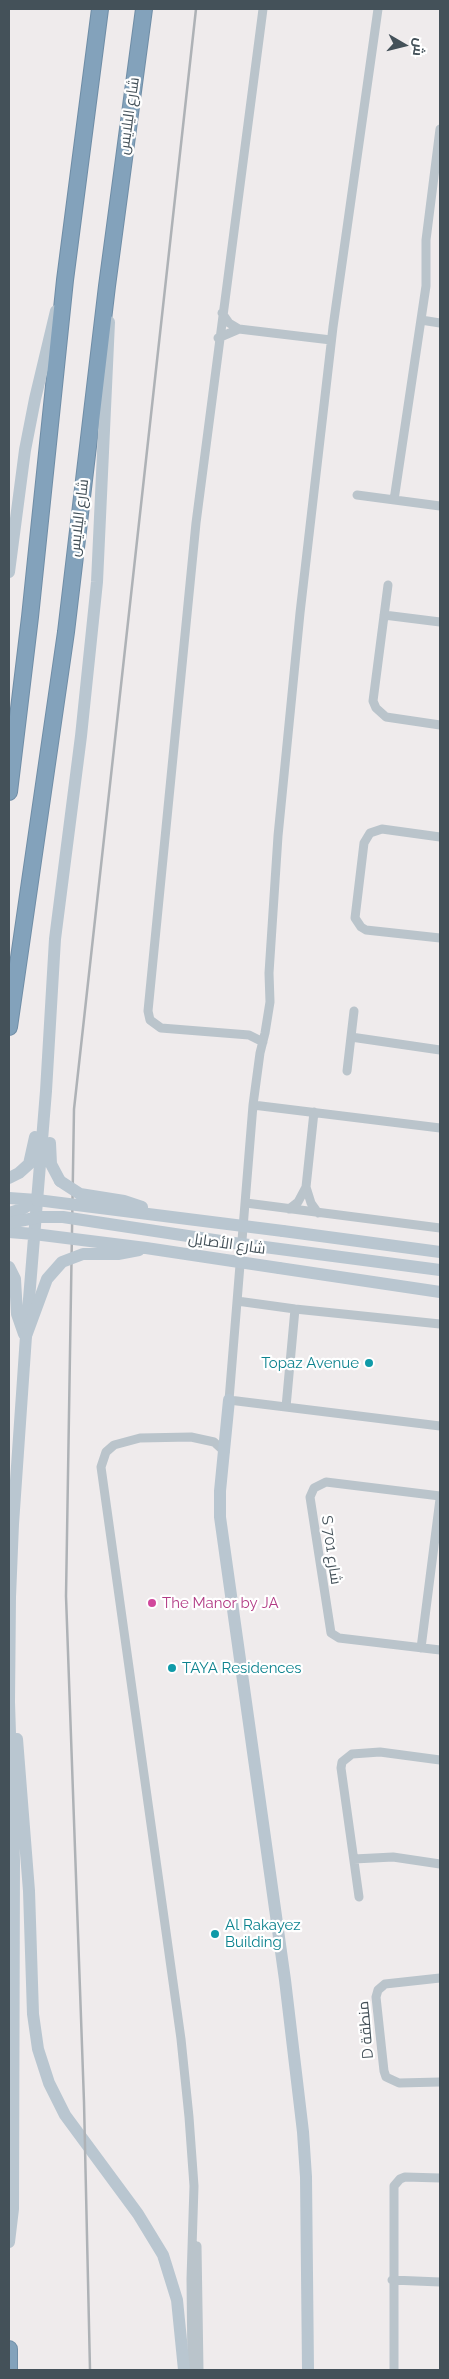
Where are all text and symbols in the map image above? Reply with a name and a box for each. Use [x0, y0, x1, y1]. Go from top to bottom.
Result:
north arrow [379, 20, 429, 70]
text: ش [410, 37, 428, 57]
street label: شارع اليلايس [115, 76, 143, 156]
street label: شارع اليلايس [65, 478, 93, 558]
street label: شارع الأصايل [187, 1230, 267, 1258]
place label: Topaz Avenue [261, 1354, 359, 1372]
marker: Topaz Avenue [363, 1357, 375, 1369]
street label: S 701 شارع [317, 1514, 345, 1586]
place label: The Manor by JA [162, 1594, 279, 1612]
marker: The Manor by JA [146, 1597, 158, 1609]
place label: TAYA Residences [182, 1659, 302, 1677]
marker: TAYA Residences [166, 1662, 178, 1674]
place label: Al Rakayez Building [225, 1916, 301, 1951]
marker: Al Rakayez Building [209, 1928, 221, 1940]
street label: D منطقة [355, 2000, 377, 2060]

